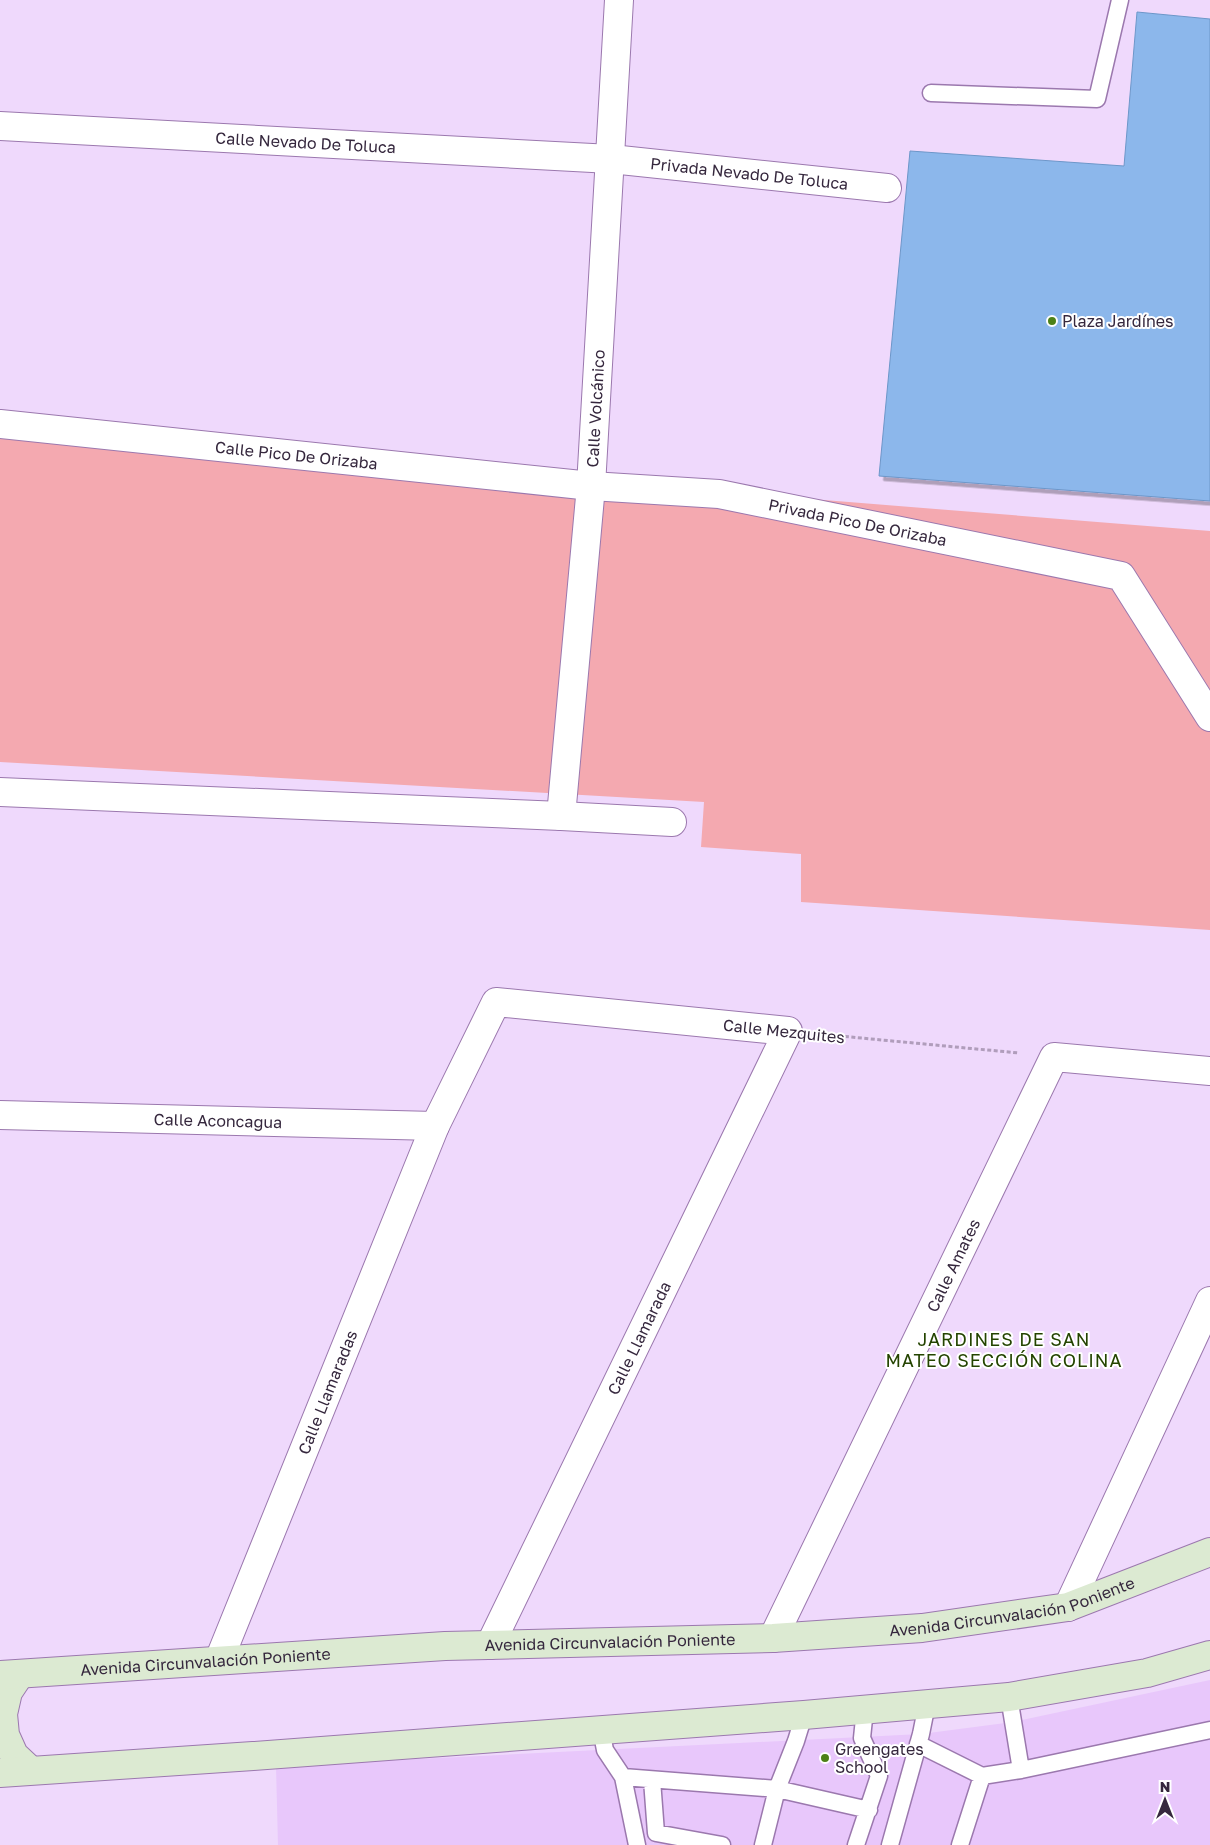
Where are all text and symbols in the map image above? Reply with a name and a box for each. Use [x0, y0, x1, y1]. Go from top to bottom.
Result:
street label: Calle Nevado De Toluca [215, 128, 396, 157]
street label: Privada Nevado De Toluca [649, 153, 849, 194]
place label: Plaza Jardínes [1062, 311, 1174, 331]
marker: Plaza Jardínes [1046, 315, 1058, 327]
street label: Calle Volcánico [582, 349, 609, 468]
street label: Calle Pico De Orizaba [214, 437, 379, 474]
street label: Privada Pico De Orizaba [767, 494, 949, 550]
street label: Calle Mezquites [722, 1015, 846, 1047]
street label: Calle Aconcagua [153, 1109, 282, 1132]
street label: Calle Amates [922, 1215, 984, 1315]
street label: Calle Llamarada [603, 1278, 675, 1398]
street label: Calle Llamaradas [293, 1327, 361, 1457]
district label: JARDINES DE SAN MATEO SECCIÓN COLINA [885, 1328, 1123, 1371]
street label: Avenida Circunvalación Poniente [889, 1572, 1137, 1640]
street label: Avenida Circunvalación Poniente [484, 1629, 736, 1655]
street label: Avenida Circunvalación Poniente [80, 1643, 331, 1680]
place label: Greengates School [835, 1739, 924, 1777]
marker: Greengates School [819, 1752, 831, 1764]
north arrow [1140, 1775, 1190, 1825]
text: N [1160, 1778, 1170, 1795]

